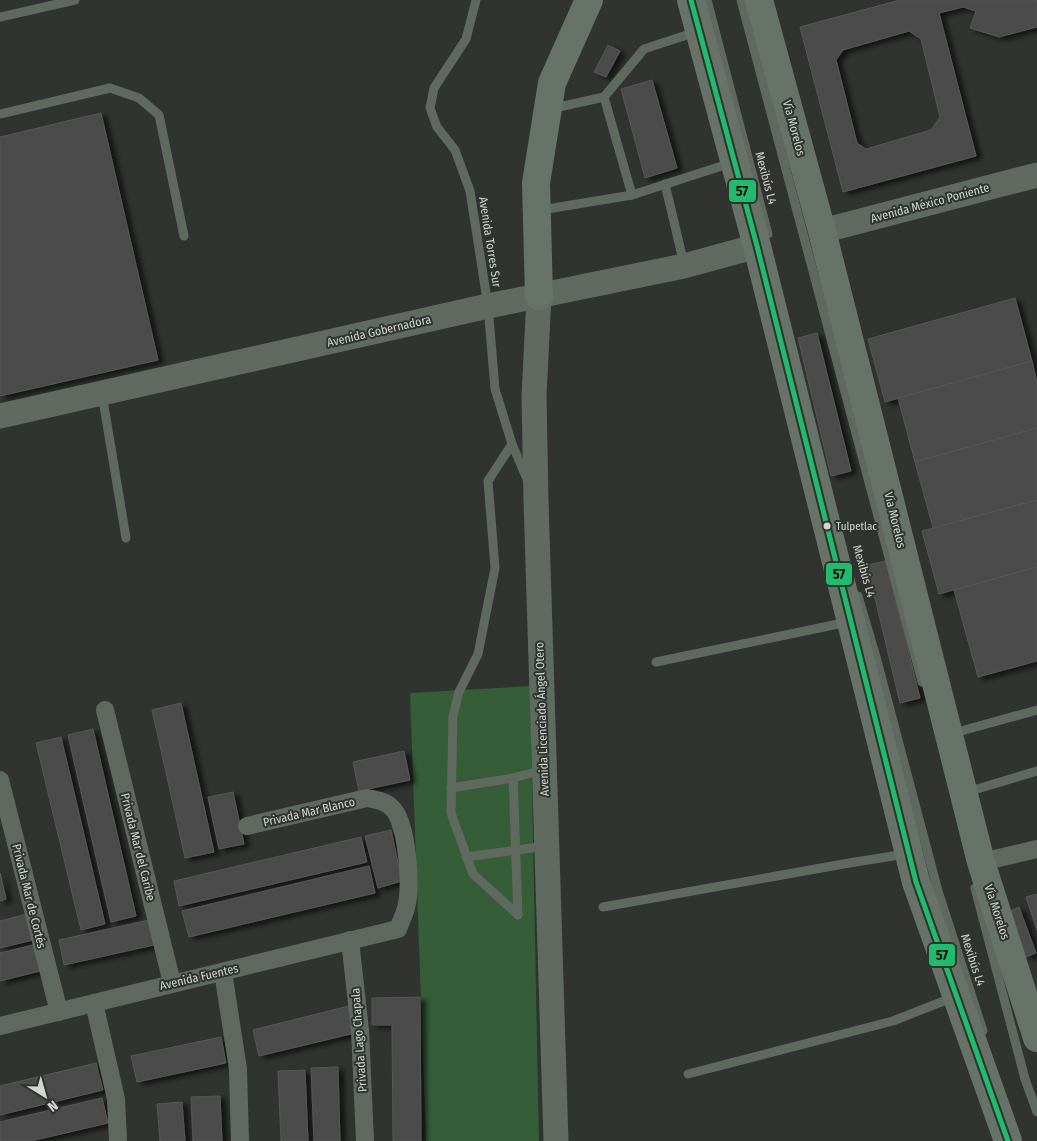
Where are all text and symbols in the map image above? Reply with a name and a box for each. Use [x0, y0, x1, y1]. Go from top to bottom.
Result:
street label: Vía Morelos [780, 99, 808, 157]
street label: Mexibús L4 [752, 150, 780, 206]
line badge: 57 [728, 179, 757, 203]
street label: Avenida México Poniente [869, 180, 991, 226]
text: 57 [736, 183, 748, 200]
street label: Avenida Torres Sur [476, 196, 504, 289]
street label: Avenida Gobernadora [326, 312, 432, 350]
street label: Vía Morelos [881, 491, 909, 549]
place label: Tulpetlac [836, 520, 877, 533]
marker: Tulpetlac [822, 521, 832, 531]
street label: Mexibús L4 [850, 543, 878, 599]
line badge: 57 [825, 562, 853, 586]
text: 57 [833, 566, 845, 583]
street label: Avenida Licenciado Ángel Otero [531, 642, 552, 796]
street label: Privada Mar del Caribe [118, 792, 158, 902]
street label: Privada Mar Blanco [262, 795, 356, 829]
street label: Privada Mar de Cortés [9, 842, 49, 950]
street label: Vía Morelos [982, 883, 1012, 941]
street label: Mexibús L4 [958, 932, 988, 988]
line badge: 57 [928, 943, 956, 967]
text: 57 [936, 947, 948, 964]
street label: Avenida Fuentes [158, 961, 240, 993]
street label: Privada Lago Chapala [348, 987, 370, 1092]
north arrow [20, 1071, 70, 1121]
text: N [44, 1097, 61, 1115]

